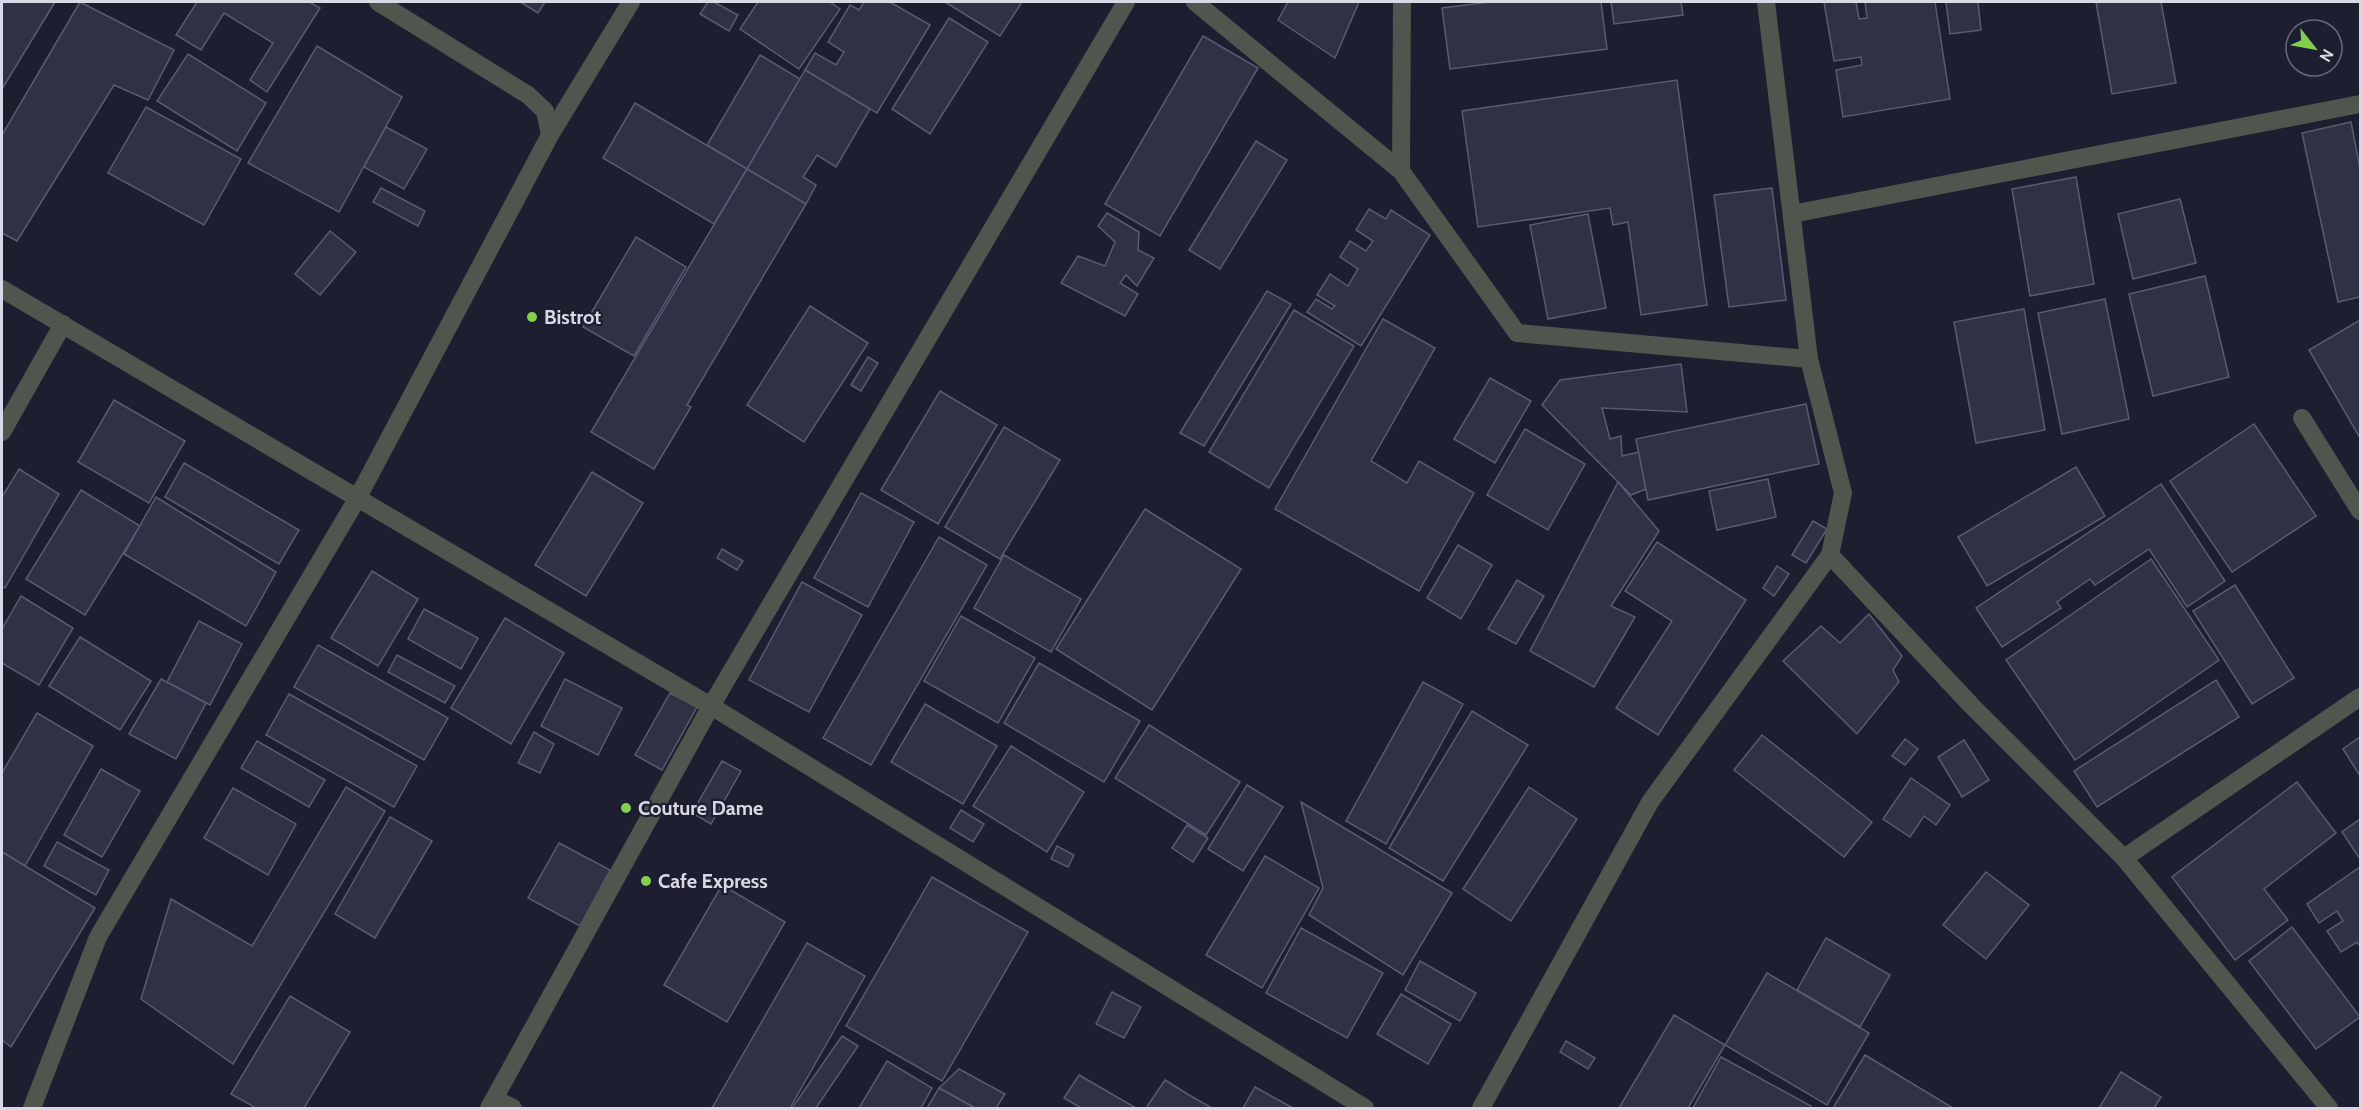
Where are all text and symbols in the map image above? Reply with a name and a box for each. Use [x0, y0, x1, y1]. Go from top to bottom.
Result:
north arrow [2284, 18, 2344, 78]
text: N [2315, 46, 2337, 65]
place label: Bistrot [544, 305, 601, 329]
marker: Bistrot [525, 310, 539, 324]
place label: Couture Dame [638, 796, 763, 820]
marker: Couture Dame [619, 801, 633, 815]
place label: Cafe Express [658, 869, 768, 893]
marker: Cafe Express [639, 874, 653, 888]

